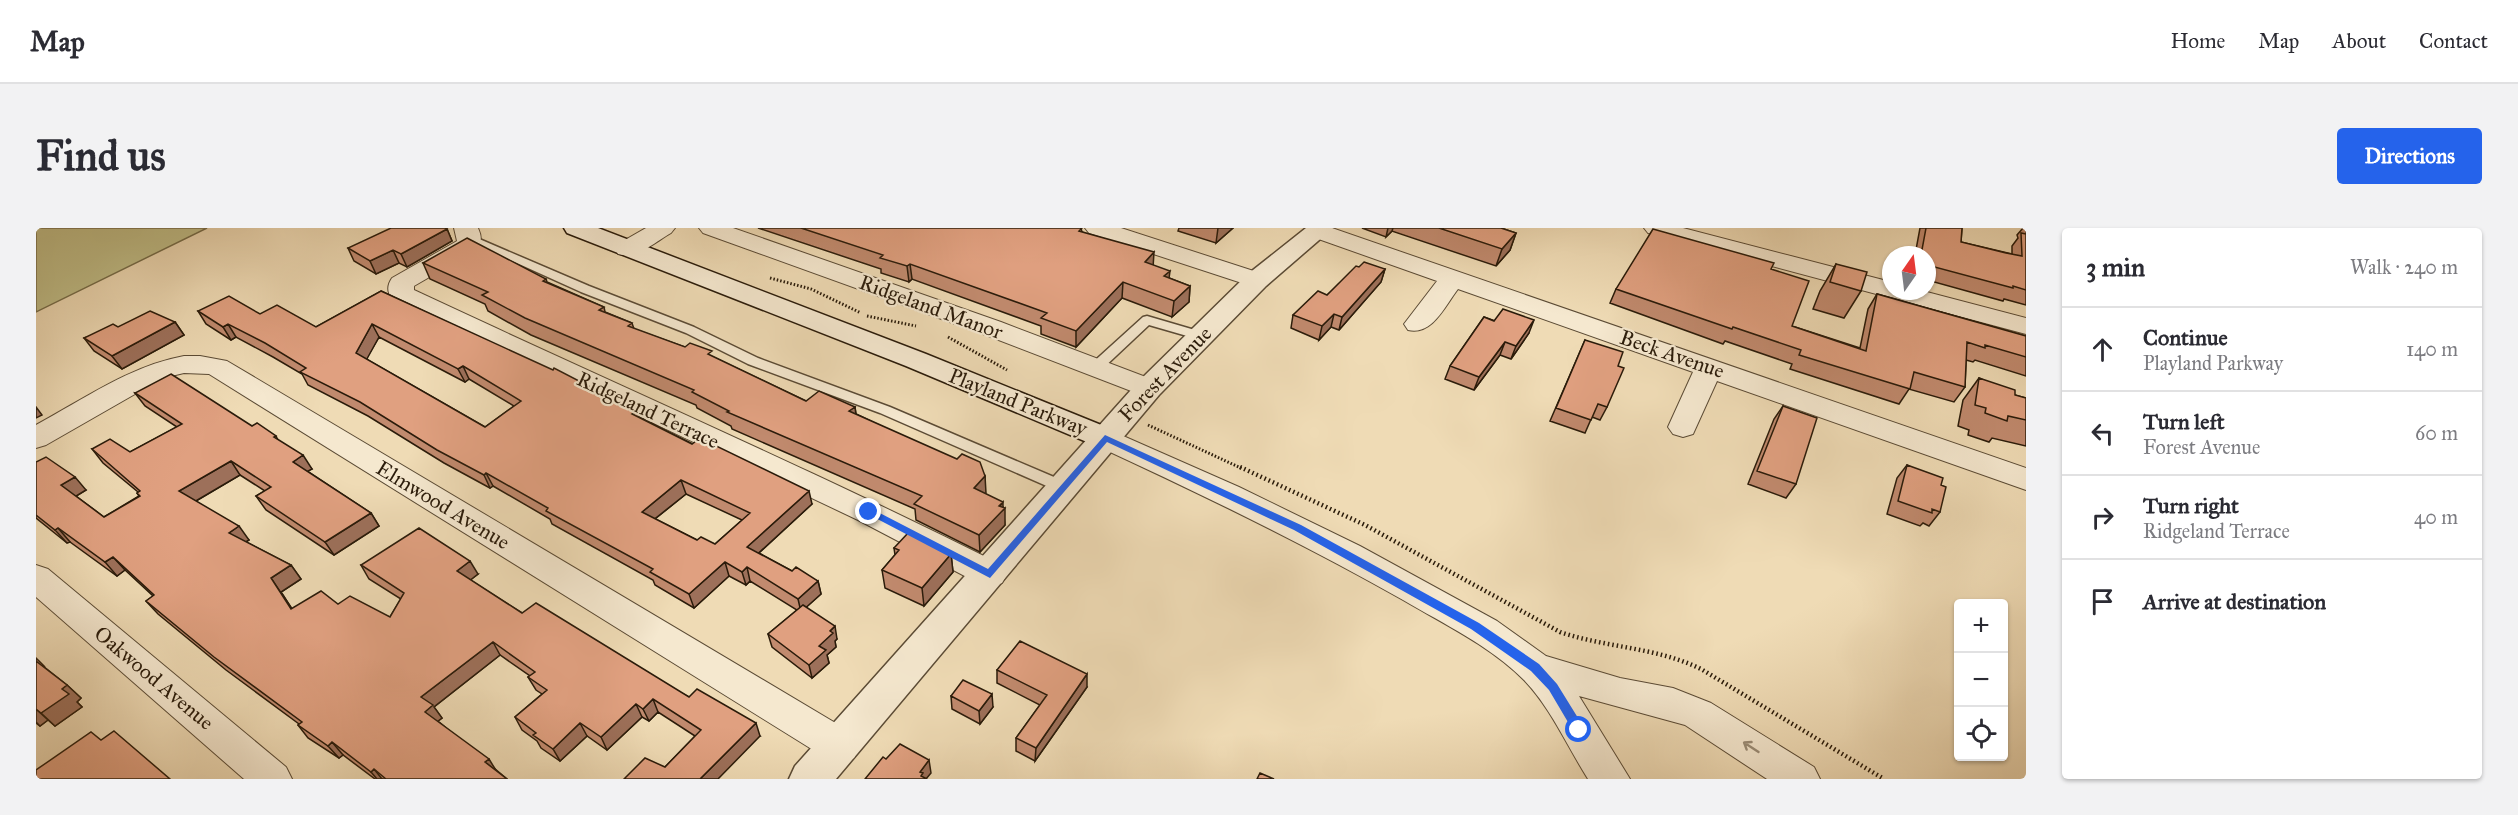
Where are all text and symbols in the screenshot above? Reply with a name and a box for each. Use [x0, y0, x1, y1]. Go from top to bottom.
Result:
text: Map [30, 24, 85, 59]
text: Home [2170, 28, 2225, 54]
text: Map [2258, 28, 2299, 54]
text: About [2332, 28, 2386, 54]
text: Contact [2419, 28, 2488, 54]
button: Directions [2337, 128, 2482, 184]
text: Find us [36, 130, 166, 182]
north arrow [1882, 246, 1936, 300]
text: 3 min [2086, 251, 2145, 283]
text: Walk · 240 m [2350, 255, 2458, 279]
street label: Ridgeland Manor [856, 269, 1006, 345]
street label: Forest Avenue [1113, 321, 1217, 427]
street label: Beck Avenue [1616, 324, 1728, 384]
text: Continue [2143, 324, 2228, 351]
icon: ahead [2086, 333, 2119, 366]
text: 140 m [2406, 337, 2458, 361]
text: Playland Parkway [2143, 351, 2283, 375]
street label: Playland Parkway [945, 362, 1092, 442]
street label: Ridgeland Terrace [573, 366, 724, 454]
text: Turn left [2143, 408, 2225, 435]
icon: left [2086, 417, 2119, 450]
text: 60 m [2415, 421, 2458, 445]
text: Forest Avenue [2143, 435, 2260, 459]
street label: Elmwood Avenue [371, 455, 515, 555]
text: Turn right [2143, 492, 2239, 519]
route end [855, 498, 881, 524]
icon: right [2086, 501, 2119, 534]
text: 40 m [2414, 505, 2458, 529]
text: Ridgeland Terrace [2143, 519, 2290, 543]
icon: arrive [2086, 585, 2119, 618]
text: Arrive at destination [2143, 588, 2326, 615]
map controls [1954, 599, 2008, 761]
button: + [1954, 599, 2008, 653]
street label: Oakwood Avenue [89, 621, 219, 736]
button: − [1954, 653, 2008, 707]
button: locate [1954, 707, 2008, 761]
route start [1565, 716, 1591, 742]
one-way arrow [1743, 741, 1760, 753]

